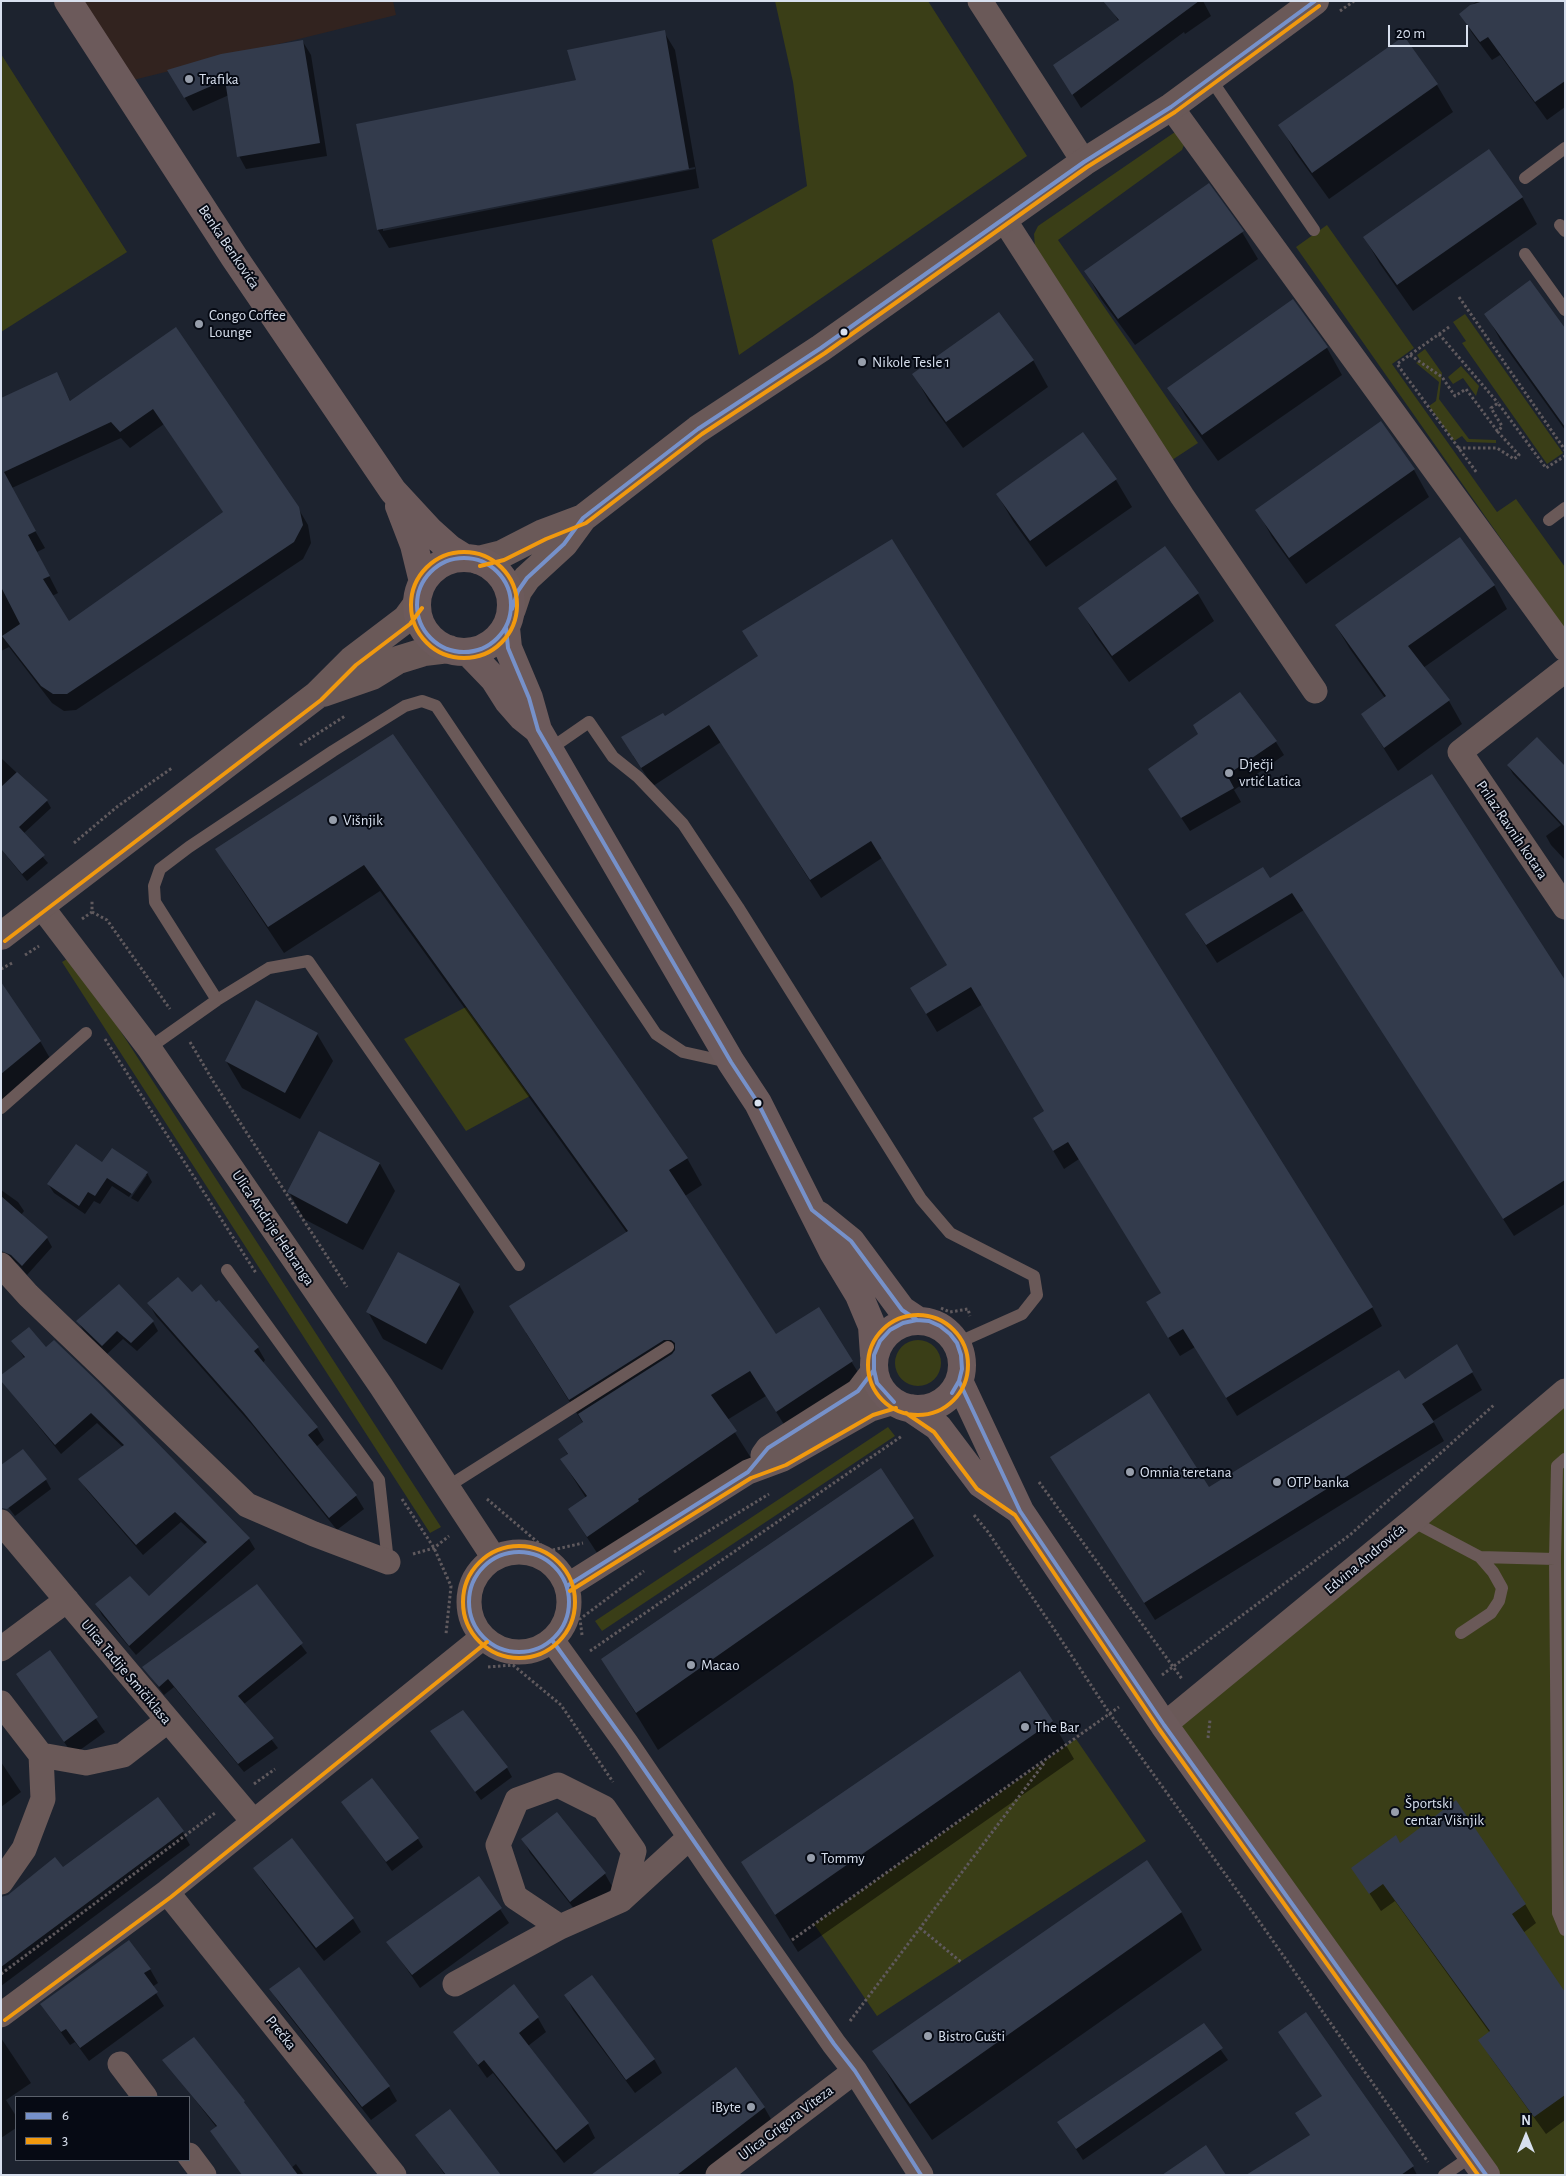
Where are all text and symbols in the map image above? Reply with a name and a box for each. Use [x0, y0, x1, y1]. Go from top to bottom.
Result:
scale bar [1391, 15, 1471, 47]
text: 20 m [1396, 26, 1425, 41]
place label: Trafika [199, 70, 239, 88]
marker: Trafika [183, 73, 195, 85]
street label: Benka Benkovića [194, 202, 264, 292]
place label: Congo Coffee Lounge [209, 306, 286, 341]
marker: Congo Coffee Lounge [193, 318, 205, 330]
unlabelled marker [839, 327, 849, 337]
place label: Nikole Tesle 1 [872, 353, 950, 371]
marker: Nikole Tesle 1 [856, 356, 868, 368]
place label: Dječji vrtić Latica [1239, 755, 1301, 790]
marker: Dječji vrtić Latica [1223, 767, 1235, 779]
street label: Prilaz Ravnih kotara [1472, 777, 1552, 883]
place label: Višnjik [343, 811, 383, 829]
marker: Višnjik [327, 814, 339, 826]
unlabelled marker [753, 1098, 763, 1108]
street label: Ulica Andrije Hebranga [228, 1167, 318, 1289]
place label: Omnia teretana [1140, 1463, 1232, 1481]
marker: Omnia teretana [1124, 1466, 1136, 1478]
place label: OTP banka [1287, 1473, 1349, 1491]
marker: OTP banka [1271, 1476, 1283, 1488]
street label: Edvina Androvića [1321, 1520, 1409, 1598]
street label: Ulica Tadije Smičiklasa [77, 1616, 175, 1728]
place label: Macao [701, 1656, 740, 1674]
marker: Macao [685, 1659, 697, 1671]
place label: The Bar [1035, 1718, 1079, 1736]
marker: The Bar [1019, 1721, 1031, 1733]
place label: Športski centar Višnjik [1405, 1794, 1484, 1829]
marker: Športski centar Višnjik [1389, 1806, 1401, 1818]
place label: Tommy [821, 1849, 865, 1867]
marker: Tommy [805, 1852, 817, 1864]
street label: Prečka [262, 2012, 300, 2054]
place label: Bistro Gušti [938, 2027, 1005, 2045]
marker: Bistro Gušti [922, 2030, 934, 2042]
street label: Ulica Grigora Viteza [735, 2081, 837, 2165]
legend [15, 2096, 190, 2161]
place label: iByte [711, 2098, 741, 2116]
marker: iByte [745, 2101, 757, 2113]
text: 6 [62, 2108, 69, 2123]
north arrow [1501, 2111, 1551, 2161]
text: N [1521, 2114, 1531, 2128]
text: 3 [62, 2133, 68, 2148]

